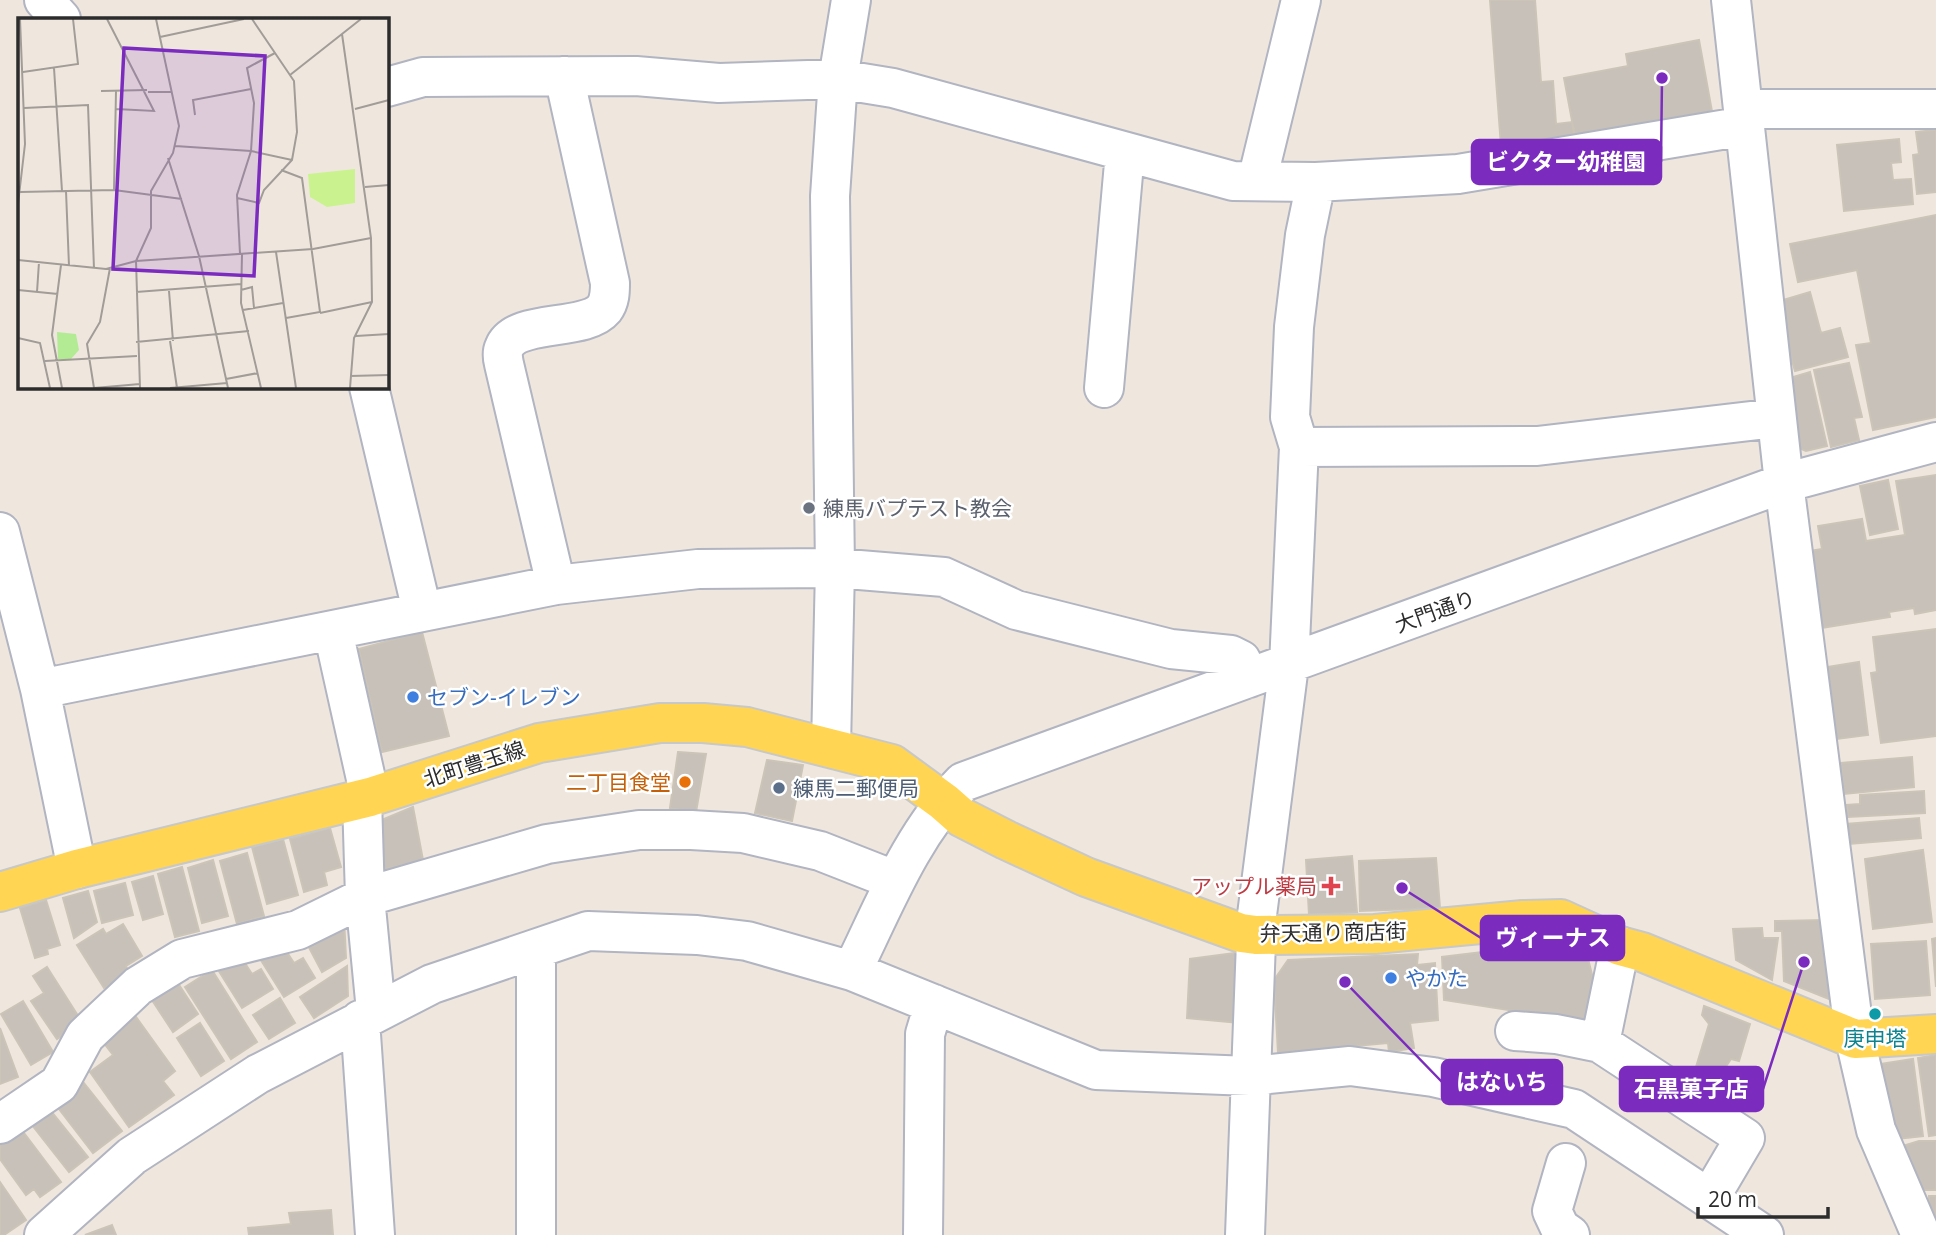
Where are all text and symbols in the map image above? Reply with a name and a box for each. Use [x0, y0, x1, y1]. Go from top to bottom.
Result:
inset map [18, 18, 388, 388]
callout: ビクター幼稚園 [1472, 140, 1661, 184]
text: ビクター幼稚園 [1486, 145, 1646, 177]
place label: 練馬バプテスト教会 [823, 494, 1012, 522]
marker: 練馬バプテスト教会 [801, 500, 817, 516]
street label: 大門通り [1391, 583, 1479, 639]
place label: セブン-イレブン [427, 683, 581, 711]
marker: セブン-イレブン [405, 689, 421, 705]
street label: 北町豊玉線 [420, 734, 528, 794]
place label: 二丁目食堂 [566, 768, 671, 796]
marker: 二丁目食堂 [677, 774, 693, 790]
place label: 練馬二郵便局 [793, 774, 919, 802]
marker: 練馬二郵便局 [771, 780, 787, 796]
place label: アップル薬局 [1191, 872, 1317, 900]
marker: アップル薬局 [1323, 878, 1339, 894]
callout: ヴィーナス [1481, 916, 1624, 960]
street label: 弁天通り商店街 [1259, 917, 1407, 947]
text: ヴィーナス [1496, 921, 1611, 953]
place label: やかた [1405, 964, 1468, 992]
marker: やかた [1383, 970, 1399, 986]
marker: 庚申塔 [1867, 1006, 1883, 1022]
place label: 庚申塔 [1844, 1024, 1907, 1052]
callout: はないち [1442, 1060, 1562, 1104]
text: はないち [1456, 1065, 1548, 1097]
callout: 石黒菓子店 [1620, 1067, 1763, 1111]
text: 石黒菓子店 [1634, 1072, 1749, 1104]
scale bar [1698, 1176, 1828, 1220]
text: 20 m [1708, 1185, 1757, 1213]

